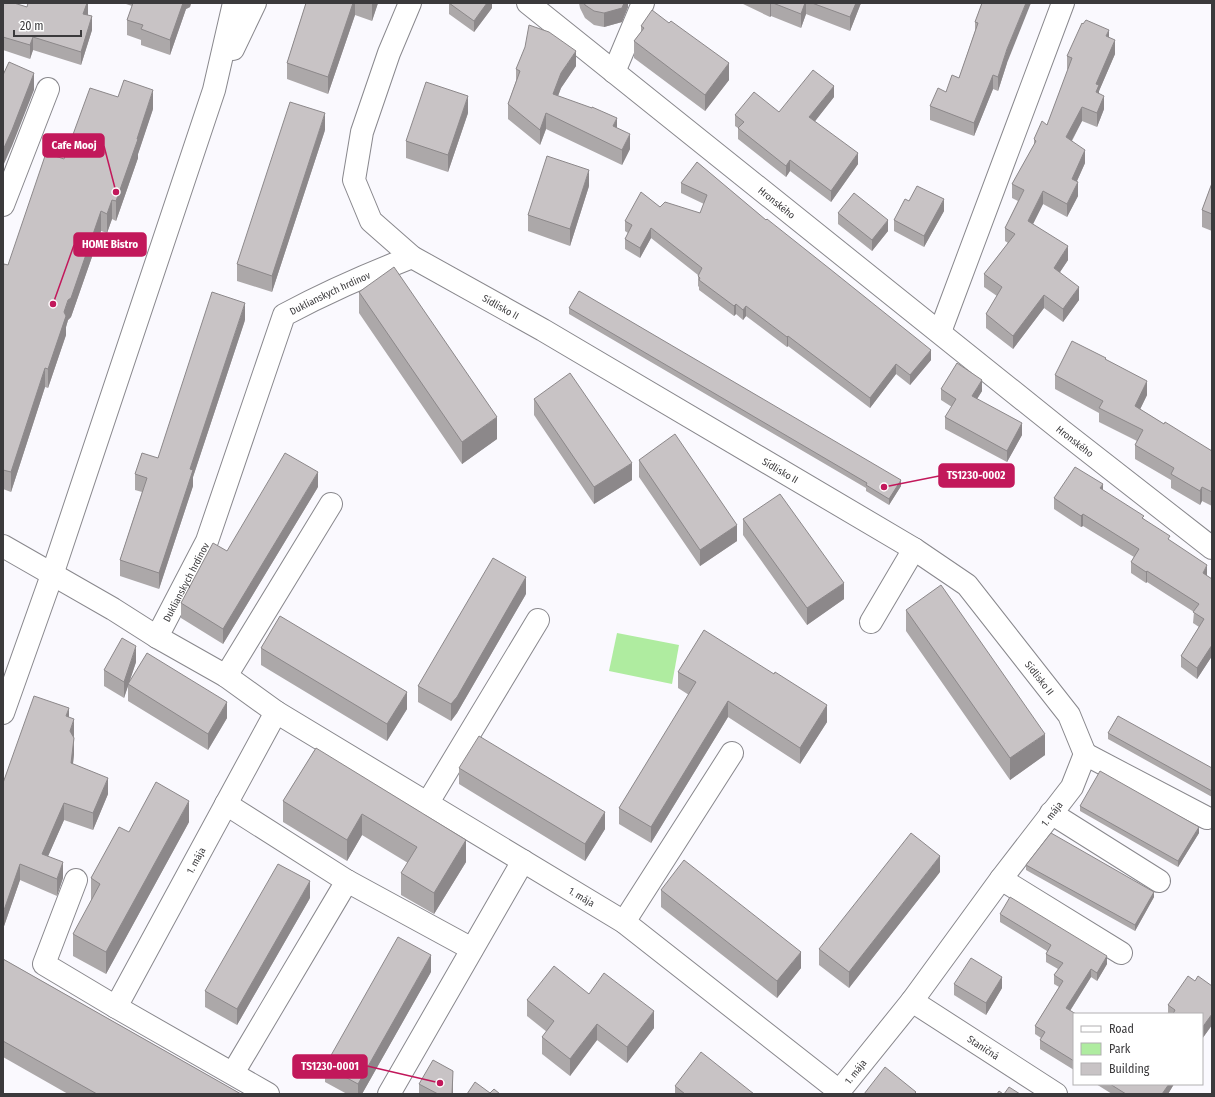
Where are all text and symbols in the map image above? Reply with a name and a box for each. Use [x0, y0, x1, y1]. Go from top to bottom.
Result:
scale bar [14, 12, 81, 38]
text: 20 m [20, 19, 44, 33]
callout: Cafe Mooj [43, 134, 104, 157]
text: Cafe Mooj [51, 139, 97, 152]
street label: Hronského [755, 185, 797, 222]
callout: HOME Bistro [74, 233, 146, 256]
text: HOME Bistro [82, 238, 138, 251]
street label: Duklianskych hrdinov [288, 269, 373, 318]
street label: Sídlisko II [480, 292, 521, 322]
street label: Hronského [1053, 424, 1096, 460]
street label: Sídlisko II [760, 456, 800, 486]
callout: TS1230-0002 [939, 464, 1014, 487]
text: TS1230-0002 [947, 469, 1005, 482]
street label: Duklianskych hrdinov [161, 540, 212, 624]
street label: Sídlisko II [1022, 659, 1056, 698]
street label: 1. mája [1039, 799, 1066, 829]
street label: 1. mája [184, 845, 209, 876]
street label: 1. mája [566, 885, 597, 910]
legend [1073, 1013, 1203, 1085]
text: Road [1109, 1022, 1134, 1036]
street label: Staničná [965, 1033, 1001, 1063]
text: Park [1109, 1042, 1131, 1056]
callout: TS1230-0001 [293, 1055, 367, 1078]
street label: 1. mája [842, 1057, 870, 1087]
text: TS1230-0001 [301, 1060, 359, 1073]
text: Building [1109, 1062, 1150, 1076]

